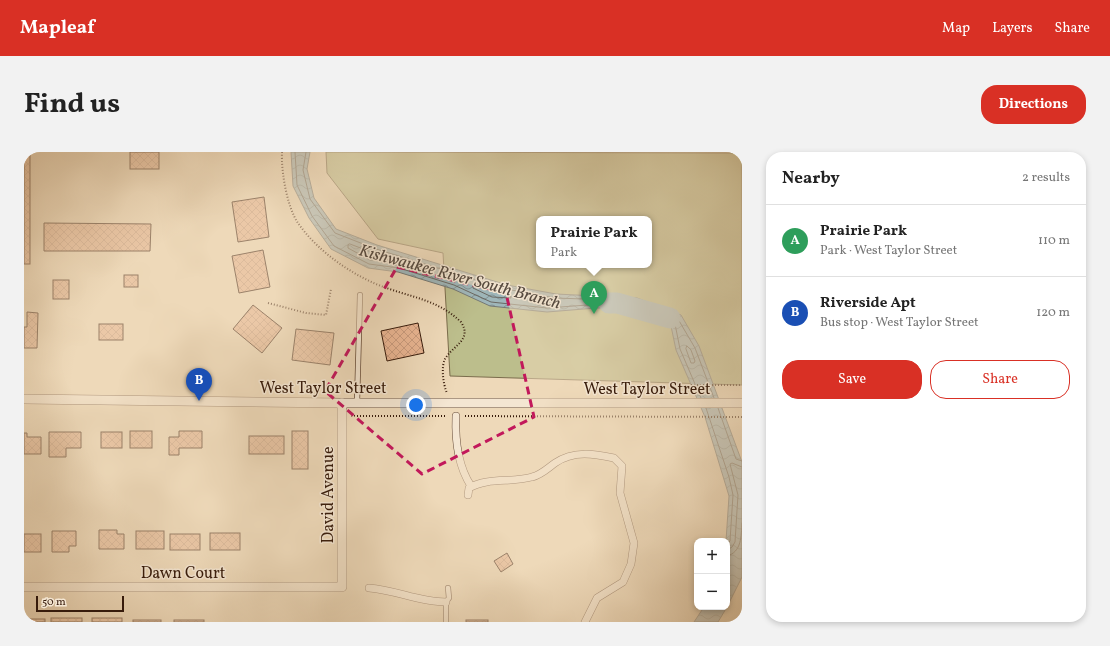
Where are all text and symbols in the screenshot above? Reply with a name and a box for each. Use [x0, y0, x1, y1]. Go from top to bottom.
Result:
text: Mapleaf [20, 15, 95, 41]
text: Map [942, 19, 970, 38]
text: Layers [992, 19, 1032, 38]
text: Share [1054, 19, 1090, 38]
text: Find us [24, 85, 120, 124]
button: Directions [981, 85, 1086, 124]
text: Nearby [782, 167, 840, 190]
text: 2 results [1022, 169, 1070, 187]
popup [536, 216, 652, 268]
text: Prairie Park [820, 221, 907, 242]
text: Prairie Park [550, 223, 638, 244]
text: A [790, 232, 800, 250]
text: 110 m [1038, 232, 1070, 250]
water label: Kishwaukee River South Branch [356, 239, 563, 315]
text: Park · West Taylor Street [820, 242, 957, 260]
text: Park [550, 244, 577, 262]
pin: A [581, 281, 607, 314]
text: Riverside Apt [820, 293, 916, 314]
text: B [791, 304, 799, 322]
text: 120 m [1036, 304, 1070, 322]
text: Bus stop · West Taylor Street [820, 314, 979, 332]
button: Save [782, 360, 922, 399]
button: Share [930, 360, 1070, 399]
pin: B [186, 368, 212, 401]
street label: West Taylor Street [259, 378, 387, 400]
street label: West Taylor Street [583, 379, 711, 401]
your location [406, 395, 426, 415]
street label: David Avenue [318, 447, 340, 544]
map controls [694, 538, 730, 610]
button: + [694, 538, 730, 574]
street label: Dawn Court [141, 563, 226, 585]
button: − [694, 574, 730, 610]
scale bar [36, 594, 124, 613]
text: 50 m [42, 595, 66, 610]

